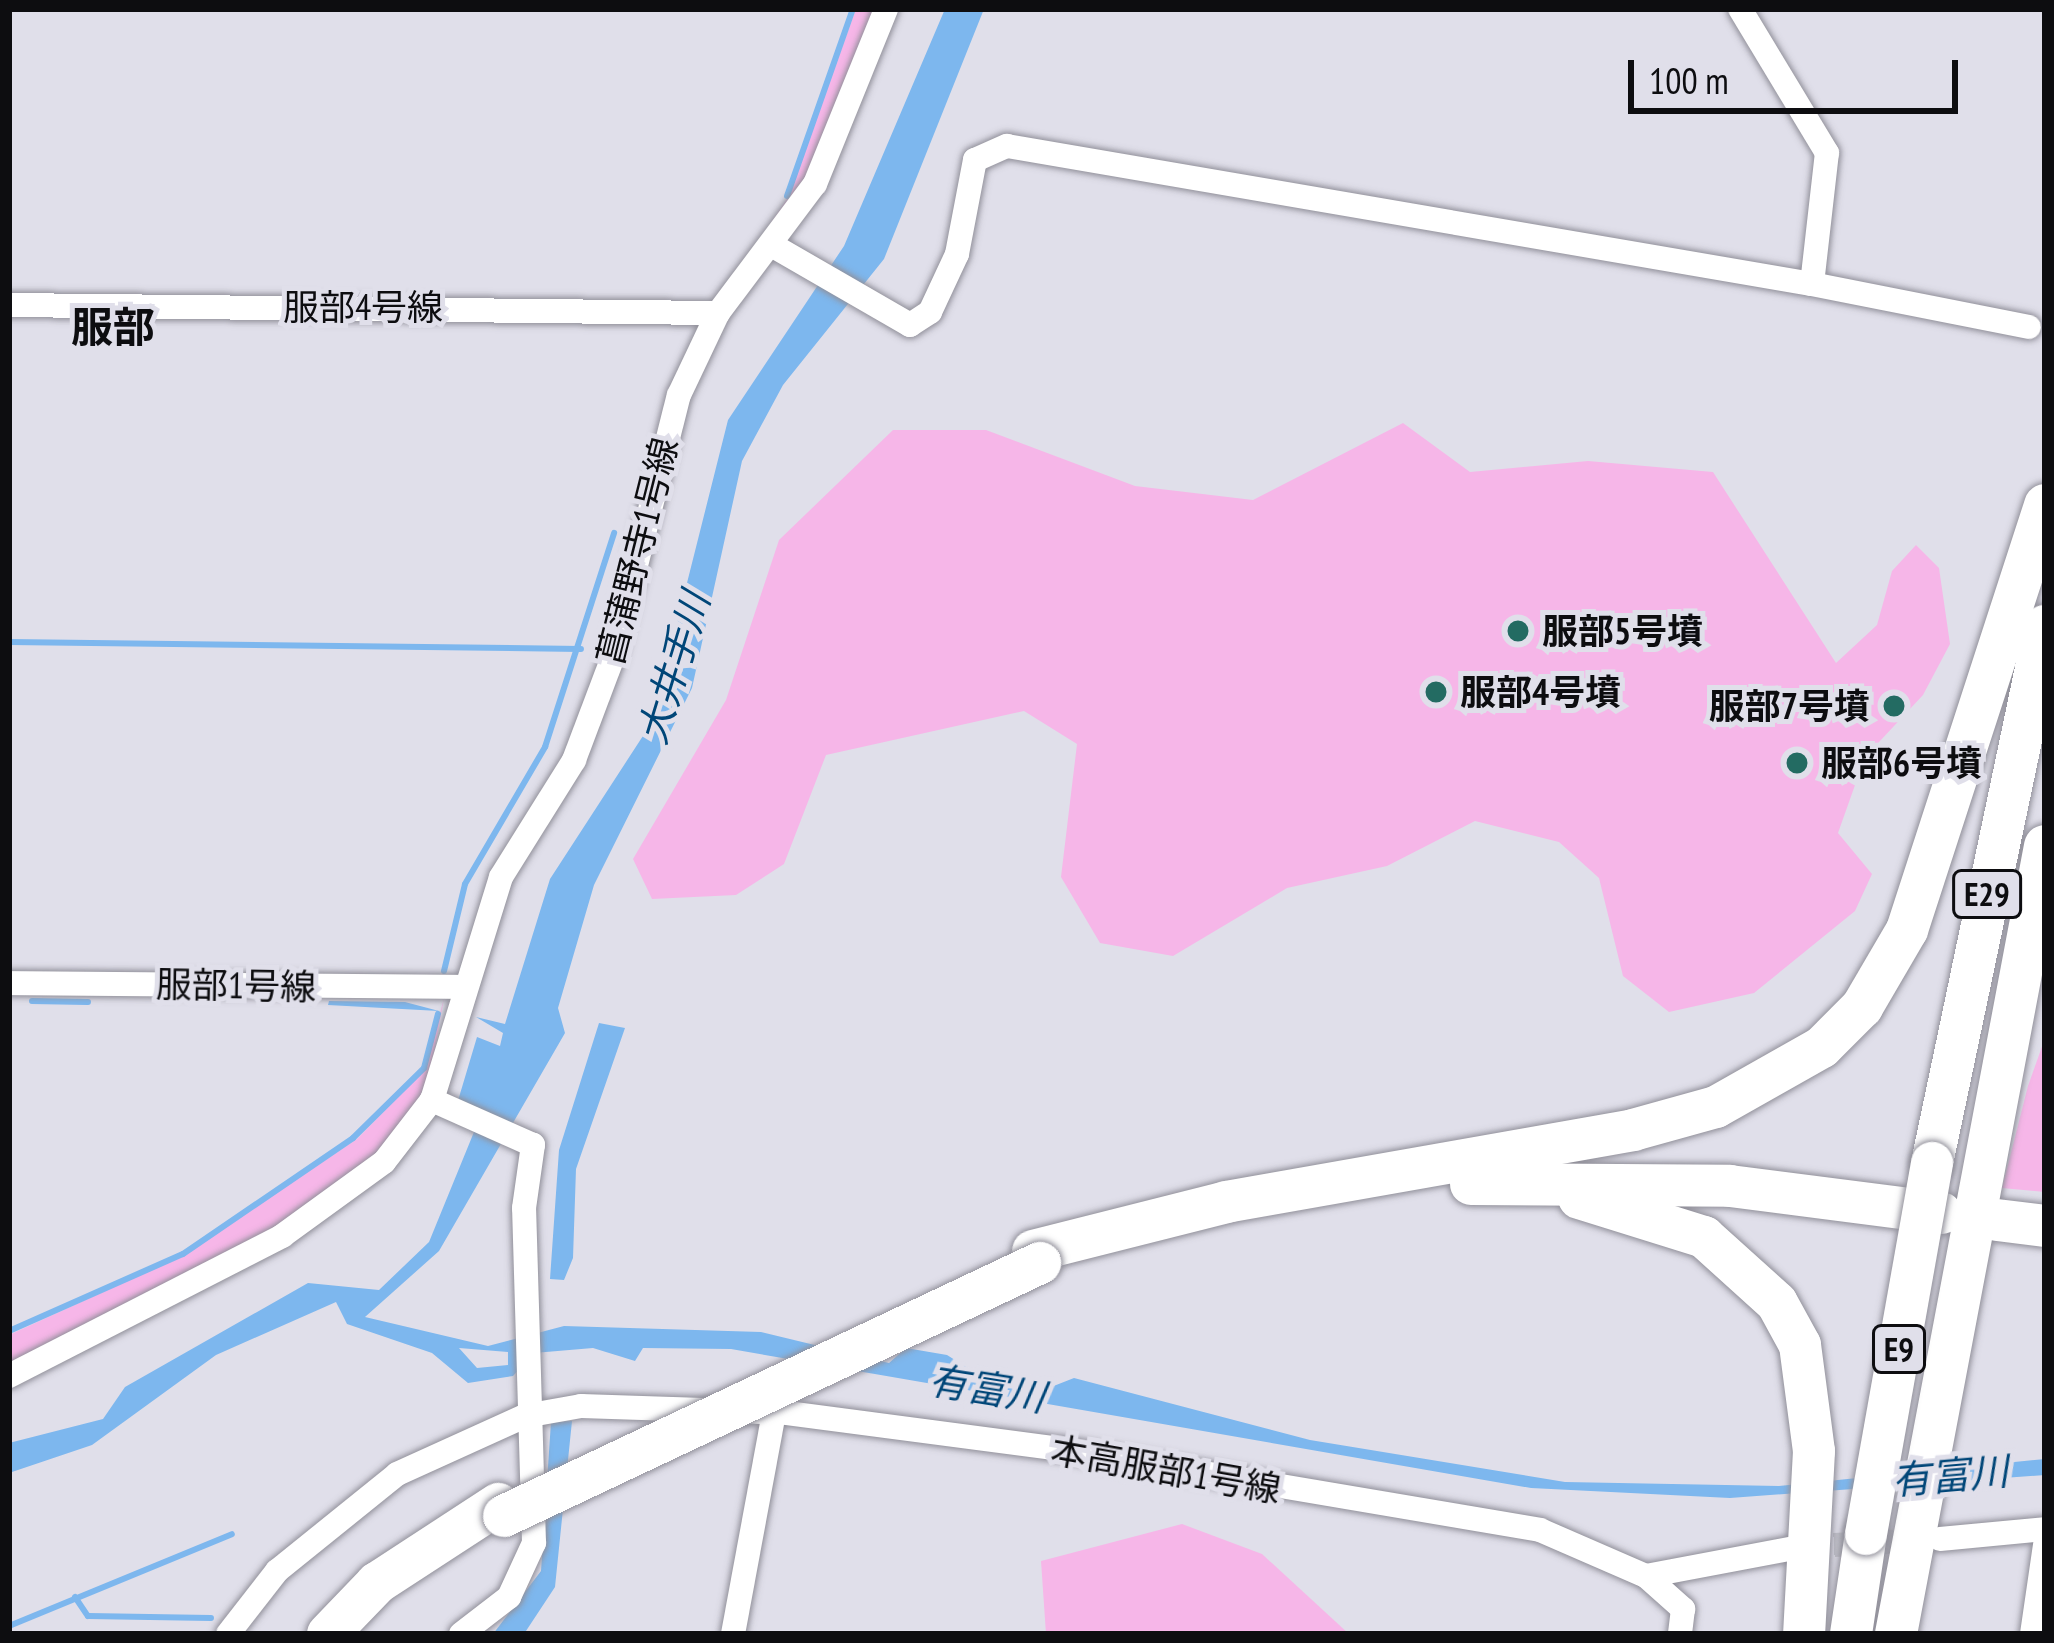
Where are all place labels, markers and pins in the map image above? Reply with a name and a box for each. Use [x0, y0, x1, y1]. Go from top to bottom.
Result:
place label: 服部5号墳 [1542, 609, 1703, 653]
marker: 服部5号墳 [1505, 618, 1531, 644]
place label: 服部4号墳 [1460, 670, 1621, 714]
marker: 服部4号墳 [1423, 679, 1449, 705]
place label: 服部7号墳 [1709, 684, 1870, 728]
marker: 服部7号墳 [1881, 693, 1907, 719]
place label: 服部6号墳 [1821, 741, 1982, 785]
marker: 服部6号墳 [1784, 750, 1810, 776]

